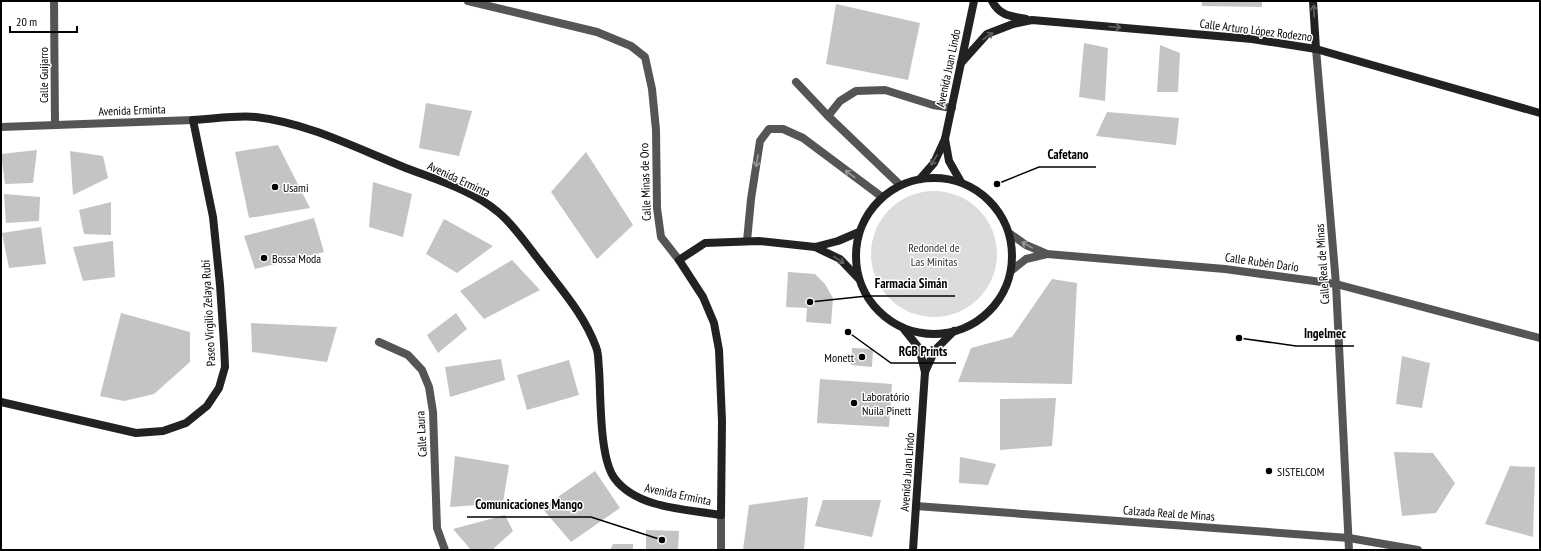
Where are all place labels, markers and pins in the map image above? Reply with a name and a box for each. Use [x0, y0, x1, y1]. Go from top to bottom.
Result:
callout: Cafetano [1039, 142, 1096, 167]
place label: Usami [283, 180, 309, 195]
marker: Usami [270, 182, 280, 192]
place label: Bossa Moda [272, 251, 321, 266]
marker: Bossa Moda [259, 253, 269, 263]
callout: Farmacia Simán [867, 271, 955, 296]
callout: Ingelmec [1296, 321, 1354, 346]
callout: RGB Prints [891, 338, 956, 363]
place label: Monett [824, 350, 855, 365]
marker: Monett [857, 352, 867, 362]
place label: Laboratório Nuila Pinett [862, 389, 912, 418]
marker: Laboratório Nuila Pinett [849, 398, 859, 408]
place label: SISTELCOM [1277, 464, 1324, 479]
marker: SISTELCOM [1264, 466, 1274, 476]
callout: Comunicaciones Mango [467, 492, 591, 517]

